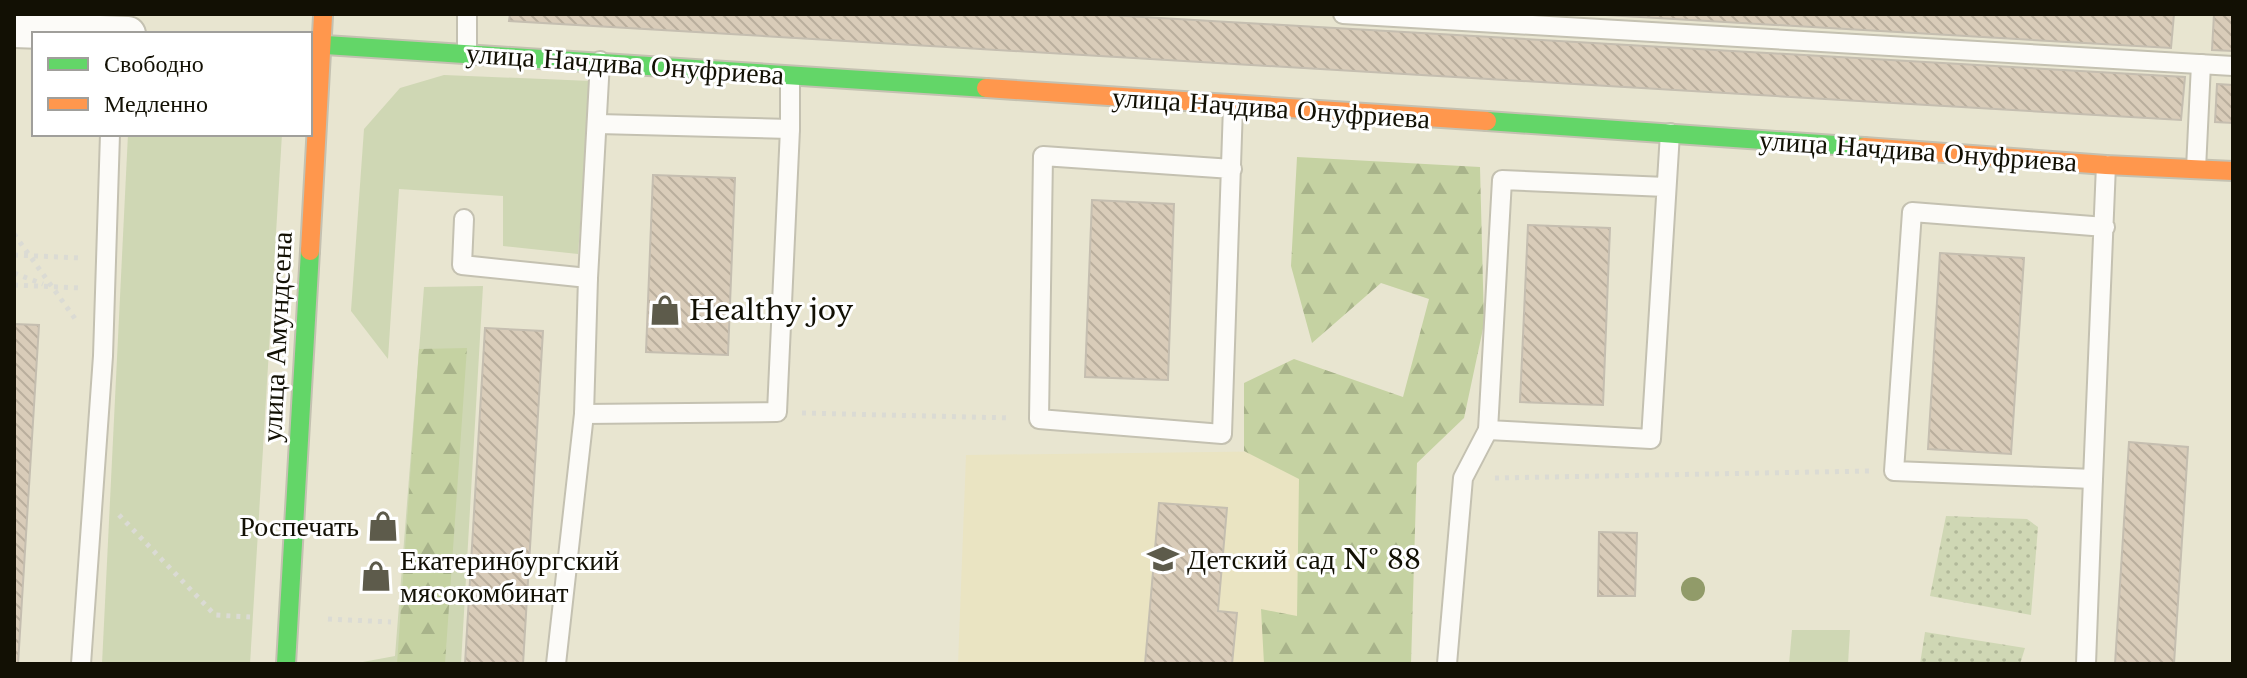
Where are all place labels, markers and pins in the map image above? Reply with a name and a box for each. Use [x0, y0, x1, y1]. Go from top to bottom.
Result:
shop icon: Healthy joy [648, 293, 682, 327]
place label: Healthy joy [689, 293, 853, 328]
place label: Роспечать [239, 509, 359, 544]
shop icon: Роспечать [366, 509, 400, 543]
school or university icon: Детский сад № 88 [1146, 542, 1180, 576]
place label: Детский сад № 88 [1187, 542, 1421, 577]
place label: Екатеринбургский мясокомбинат [400, 543, 619, 610]
shop icon: Екатеринбургский мясокомбинат [359, 559, 393, 593]

